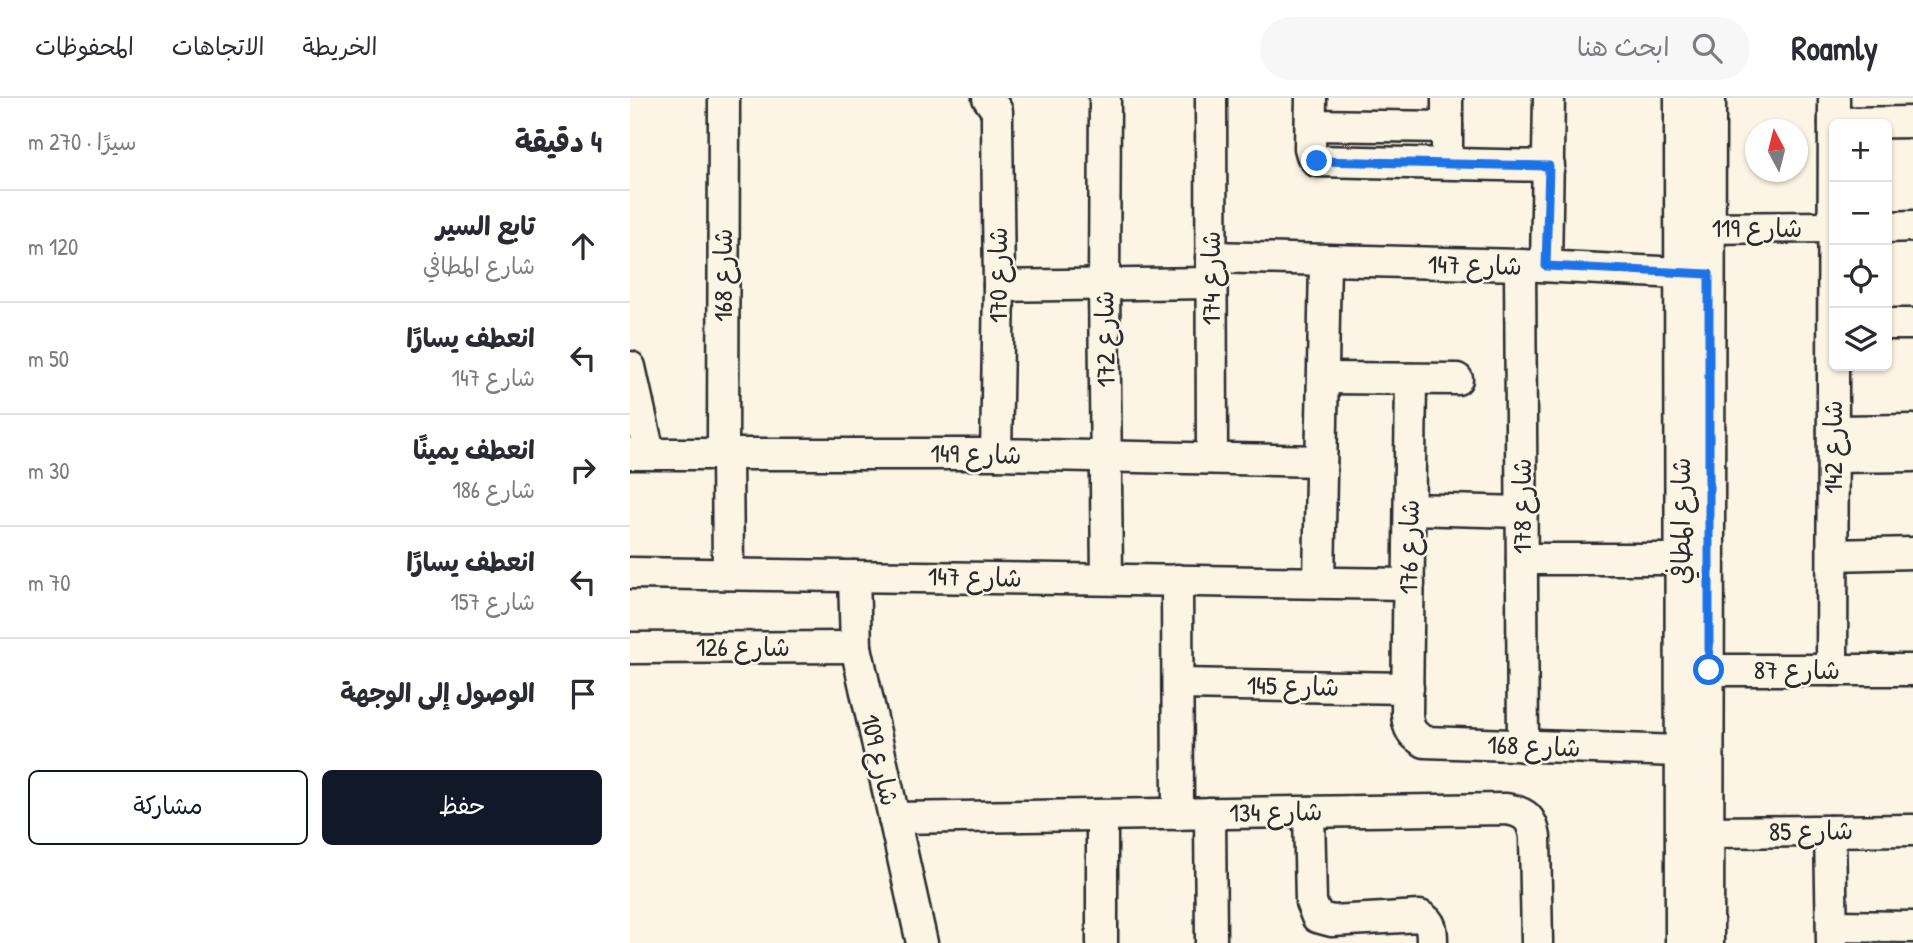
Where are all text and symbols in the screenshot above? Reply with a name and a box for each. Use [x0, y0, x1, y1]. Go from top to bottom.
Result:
search box [1260, 17, 1750, 80]
text: Roamly [1792, 26, 1878, 70]
text: ابحث هنا [1577, 29, 1670, 64]
icon: search [1688, 29, 1726, 67]
text: المحفوظات [35, 30, 134, 62]
text: الاتجاهات [172, 30, 265, 62]
text: الخريطة [303, 30, 377, 62]
north arrow [1745, 119, 1808, 182]
map controls [1829, 119, 1892, 371]
button: + [1829, 119, 1892, 182]
text: 4 دقيقة [515, 121, 602, 161]
text: سيرًا · 270 m [28, 126, 137, 157]
route end [1301, 145, 1332, 176]
button: − [1829, 182, 1892, 245]
text: تابع السير [436, 208, 535, 243]
street label: شارع 119 [1712, 210, 1802, 246]
icon: ahead [564, 227, 602, 265]
street label: شارع 170 [980, 227, 1016, 323]
street label: شارع 168 [705, 228, 741, 322]
text: 120 m [28, 231, 78, 262]
street label: شارع 174 [1193, 231, 1229, 325]
button: locate [1829, 245, 1892, 308]
street label: شارع 147 [1428, 246, 1522, 284]
text: شارع المطافي [423, 250, 535, 281]
street label: شارع 172 [1086, 290, 1124, 388]
button: layers [1829, 308, 1892, 371]
text: انعطف يسارًا [406, 320, 535, 355]
icon: left [564, 339, 602, 377]
text: 50 m [28, 343, 69, 374]
text: شارع 147 [452, 362, 535, 393]
street label: شارع 142 [1815, 400, 1851, 494]
text: انعطف يمينًا [413, 432, 535, 467]
street label: شارع 149 [930, 435, 1022, 473]
icon: right [564, 451, 602, 489]
text: 30 m [28, 455, 70, 486]
street label: شارع 178 [1504, 458, 1540, 554]
street label: شارع المطافي [1663, 458, 1700, 584]
text: شارع 186 [452, 474, 535, 505]
street label: شارع 176 [1390, 499, 1428, 595]
text: انعطف يسارًا [406, 544, 535, 579]
street label: شارع 147 [928, 558, 1022, 596]
icon: left [564, 563, 602, 601]
text: 70 m [28, 567, 71, 598]
text: شارع 157 [450, 586, 535, 617]
street label: شارع 126 [696, 629, 790, 665]
street label: شارع 87 [1754, 652, 1840, 688]
route start [1693, 654, 1724, 685]
street label: شارع 145 [1246, 667, 1340, 705]
text: الوصول إلى الوجهة [340, 675, 535, 710]
icon: arrive [564, 675, 602, 713]
street label: شارع 109 [852, 711, 908, 809]
street label: شارع 168 [1487, 726, 1581, 766]
button: مشاركة [28, 770, 308, 845]
button: حفظ [322, 770, 602, 845]
street label: شارع 134 [1229, 793, 1323, 831]
street label: شارع 85 [1768, 812, 1854, 850]

